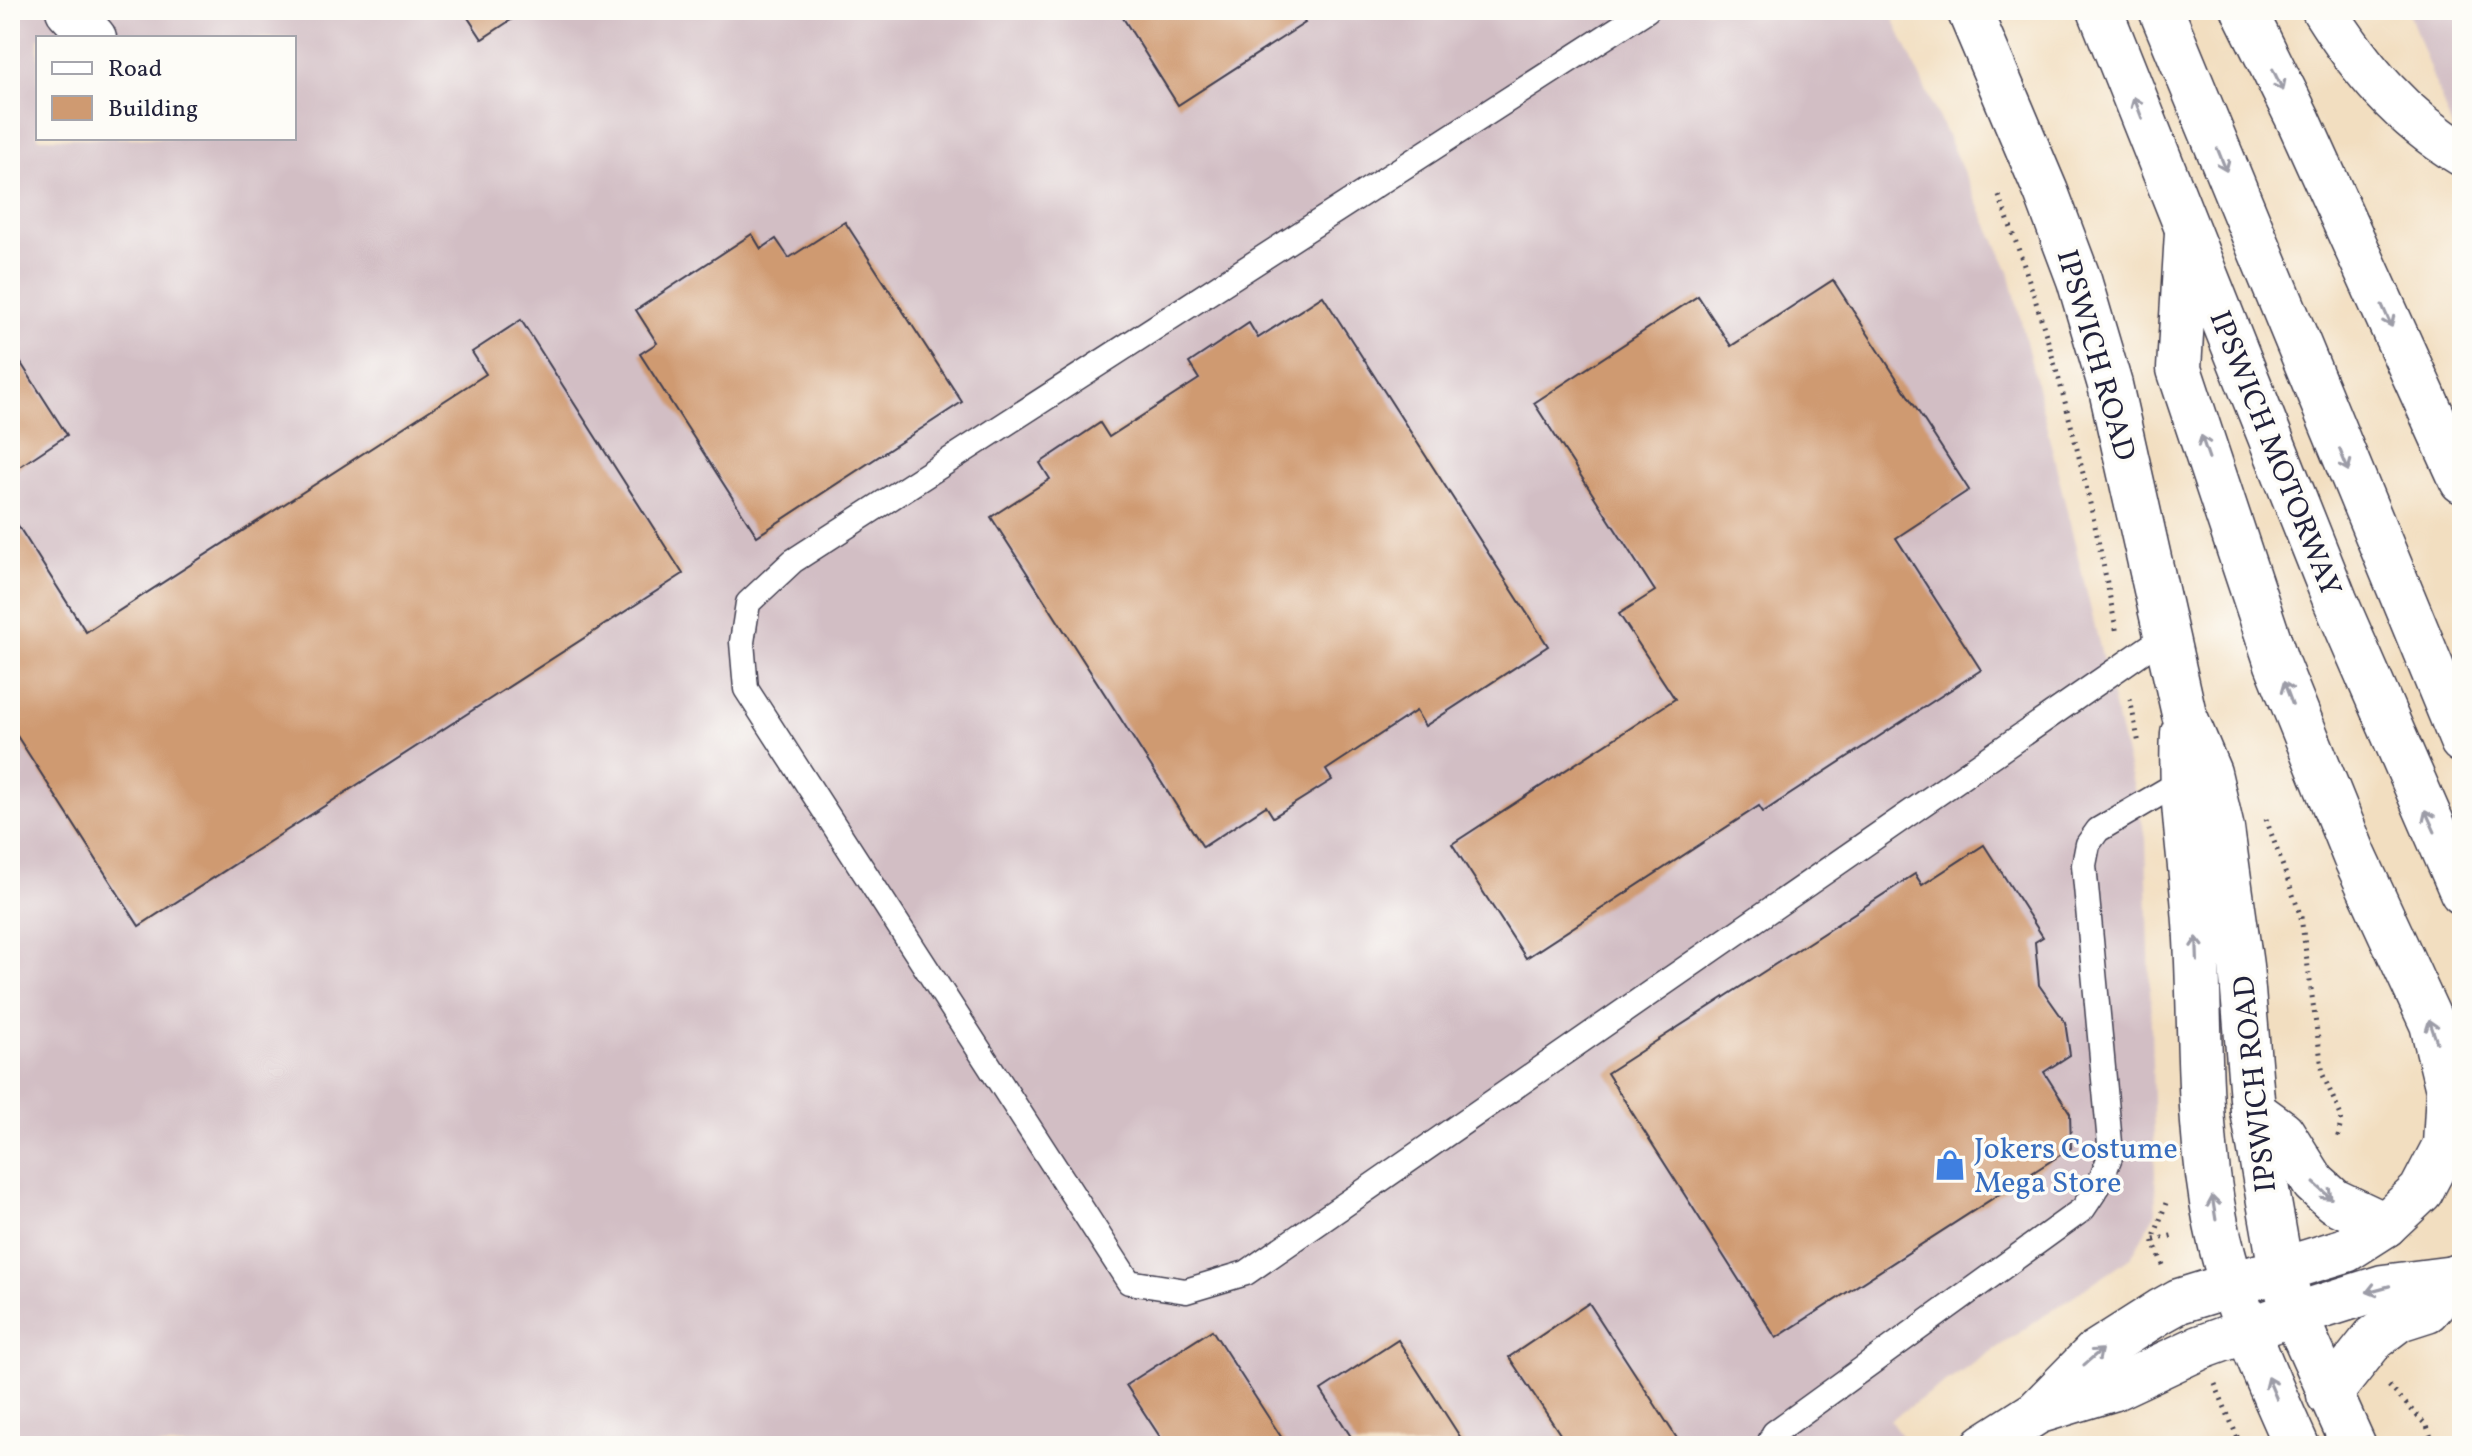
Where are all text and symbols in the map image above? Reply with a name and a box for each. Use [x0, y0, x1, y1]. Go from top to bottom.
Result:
legend [36, 36, 296, 140]
text: Road [108, 53, 162, 87]
one-way arrow [2271, 67, 2287, 91]
text: Building [108, 93, 198, 127]
one-way arrow [2130, 96, 2144, 121]
one-way arrow [2216, 147, 2230, 172]
street label: IPSWICH ROAD [2045, 245, 2145, 466]
one-way arrow [2380, 304, 2395, 328]
street label: IPSWICH MOTORWAY [2198, 305, 2351, 603]
one-way arrow [2196, 434, 2211, 459]
one-way arrow [2338, 447, 2352, 472]
one-way arrow [2280, 681, 2294, 706]
one-way arrow [2422, 809, 2437, 833]
one-way arrow [2189, 936, 2204, 963]
street label: IPSWICH ROAD [2224, 973, 2288, 1194]
one-way arrow [2425, 1019, 2439, 1043]
place label: Jokers Costume Mega Store [1974, 1129, 2178, 1205]
shop icon: Jokers Costume Mega Store [1933, 1148, 1967, 1182]
one-way arrow [2313, 1181, 2333, 1200]
one-way arrow [2205, 1196, 2220, 1221]
one-way arrow [2366, 1283, 2392, 1298]
one-way arrow [2082, 1348, 2102, 1366]
one-way arrow [2264, 1376, 2279, 1401]

